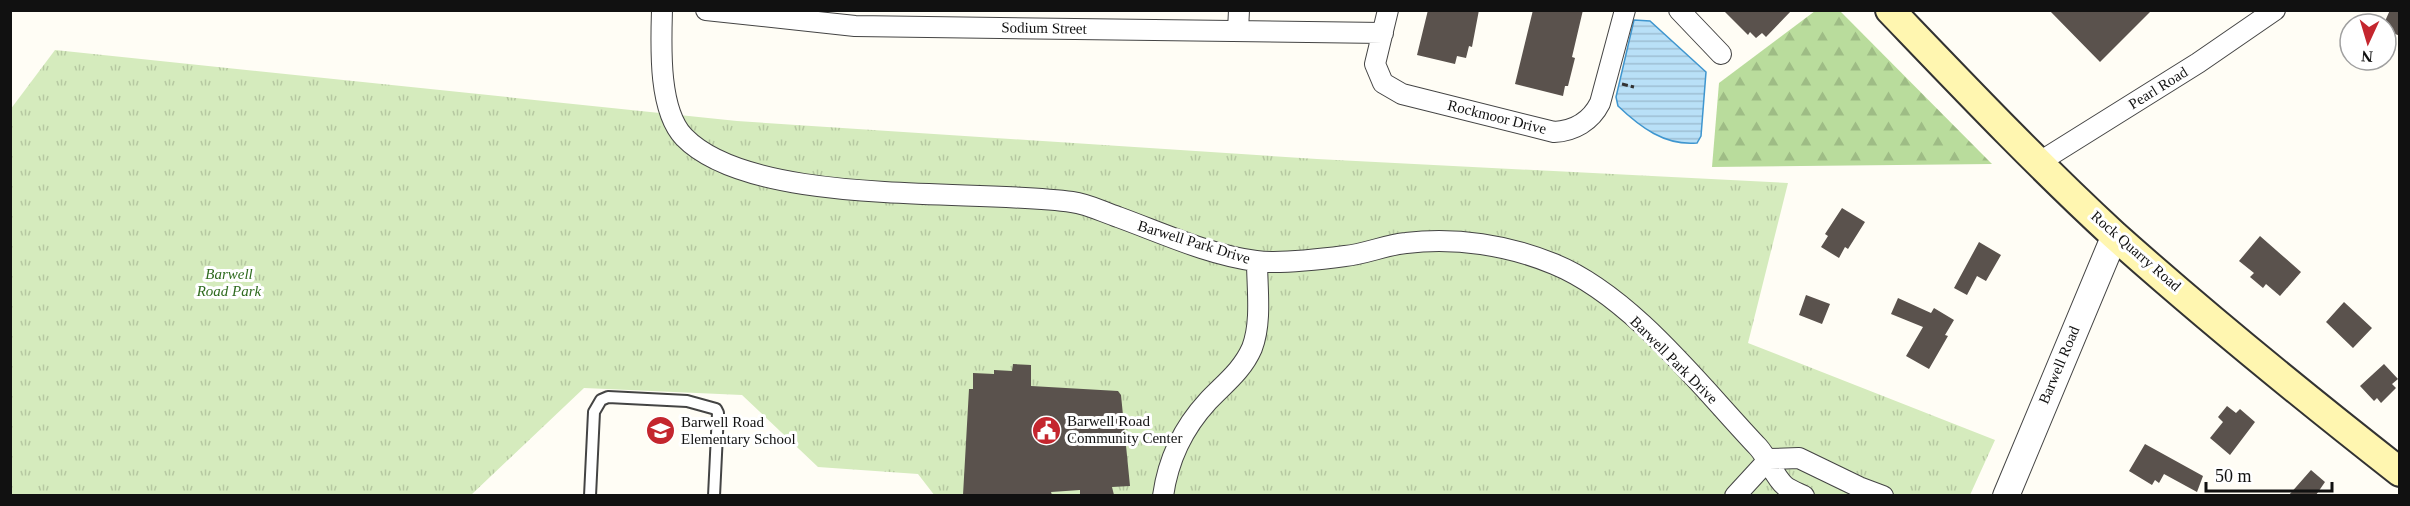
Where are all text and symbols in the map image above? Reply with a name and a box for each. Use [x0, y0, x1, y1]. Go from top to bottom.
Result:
north arrow [2338, 12, 2398, 72]
street label: Sodium Street [1001, 19, 1088, 37]
text: N [2360, 48, 2373, 65]
street label: Pearl Road [2126, 63, 2191, 112]
street label: Rockmoor Drive [1446, 97, 1548, 137]
street label: Rock Quarry Road [2088, 208, 2184, 295]
street label: Barwell Park Drive [1136, 217, 1252, 267]
park label: Barwell Road Park [196, 266, 262, 299]
street label: Barwell Park Drive [1627, 313, 1721, 407]
street label: Barwell Road [2035, 323, 2083, 406]
place label: Barwell Road Community Center [1067, 413, 1182, 446]
place label: Barwell Road Elementary School [681, 414, 796, 447]
public building icon: Barwell Road Community Center [1030, 414, 1062, 446]
school or university icon: Barwell Road Elementary School [644, 415, 676, 447]
scale bar [2206, 455, 2332, 493]
text: 50 m [2215, 466, 2252, 486]

